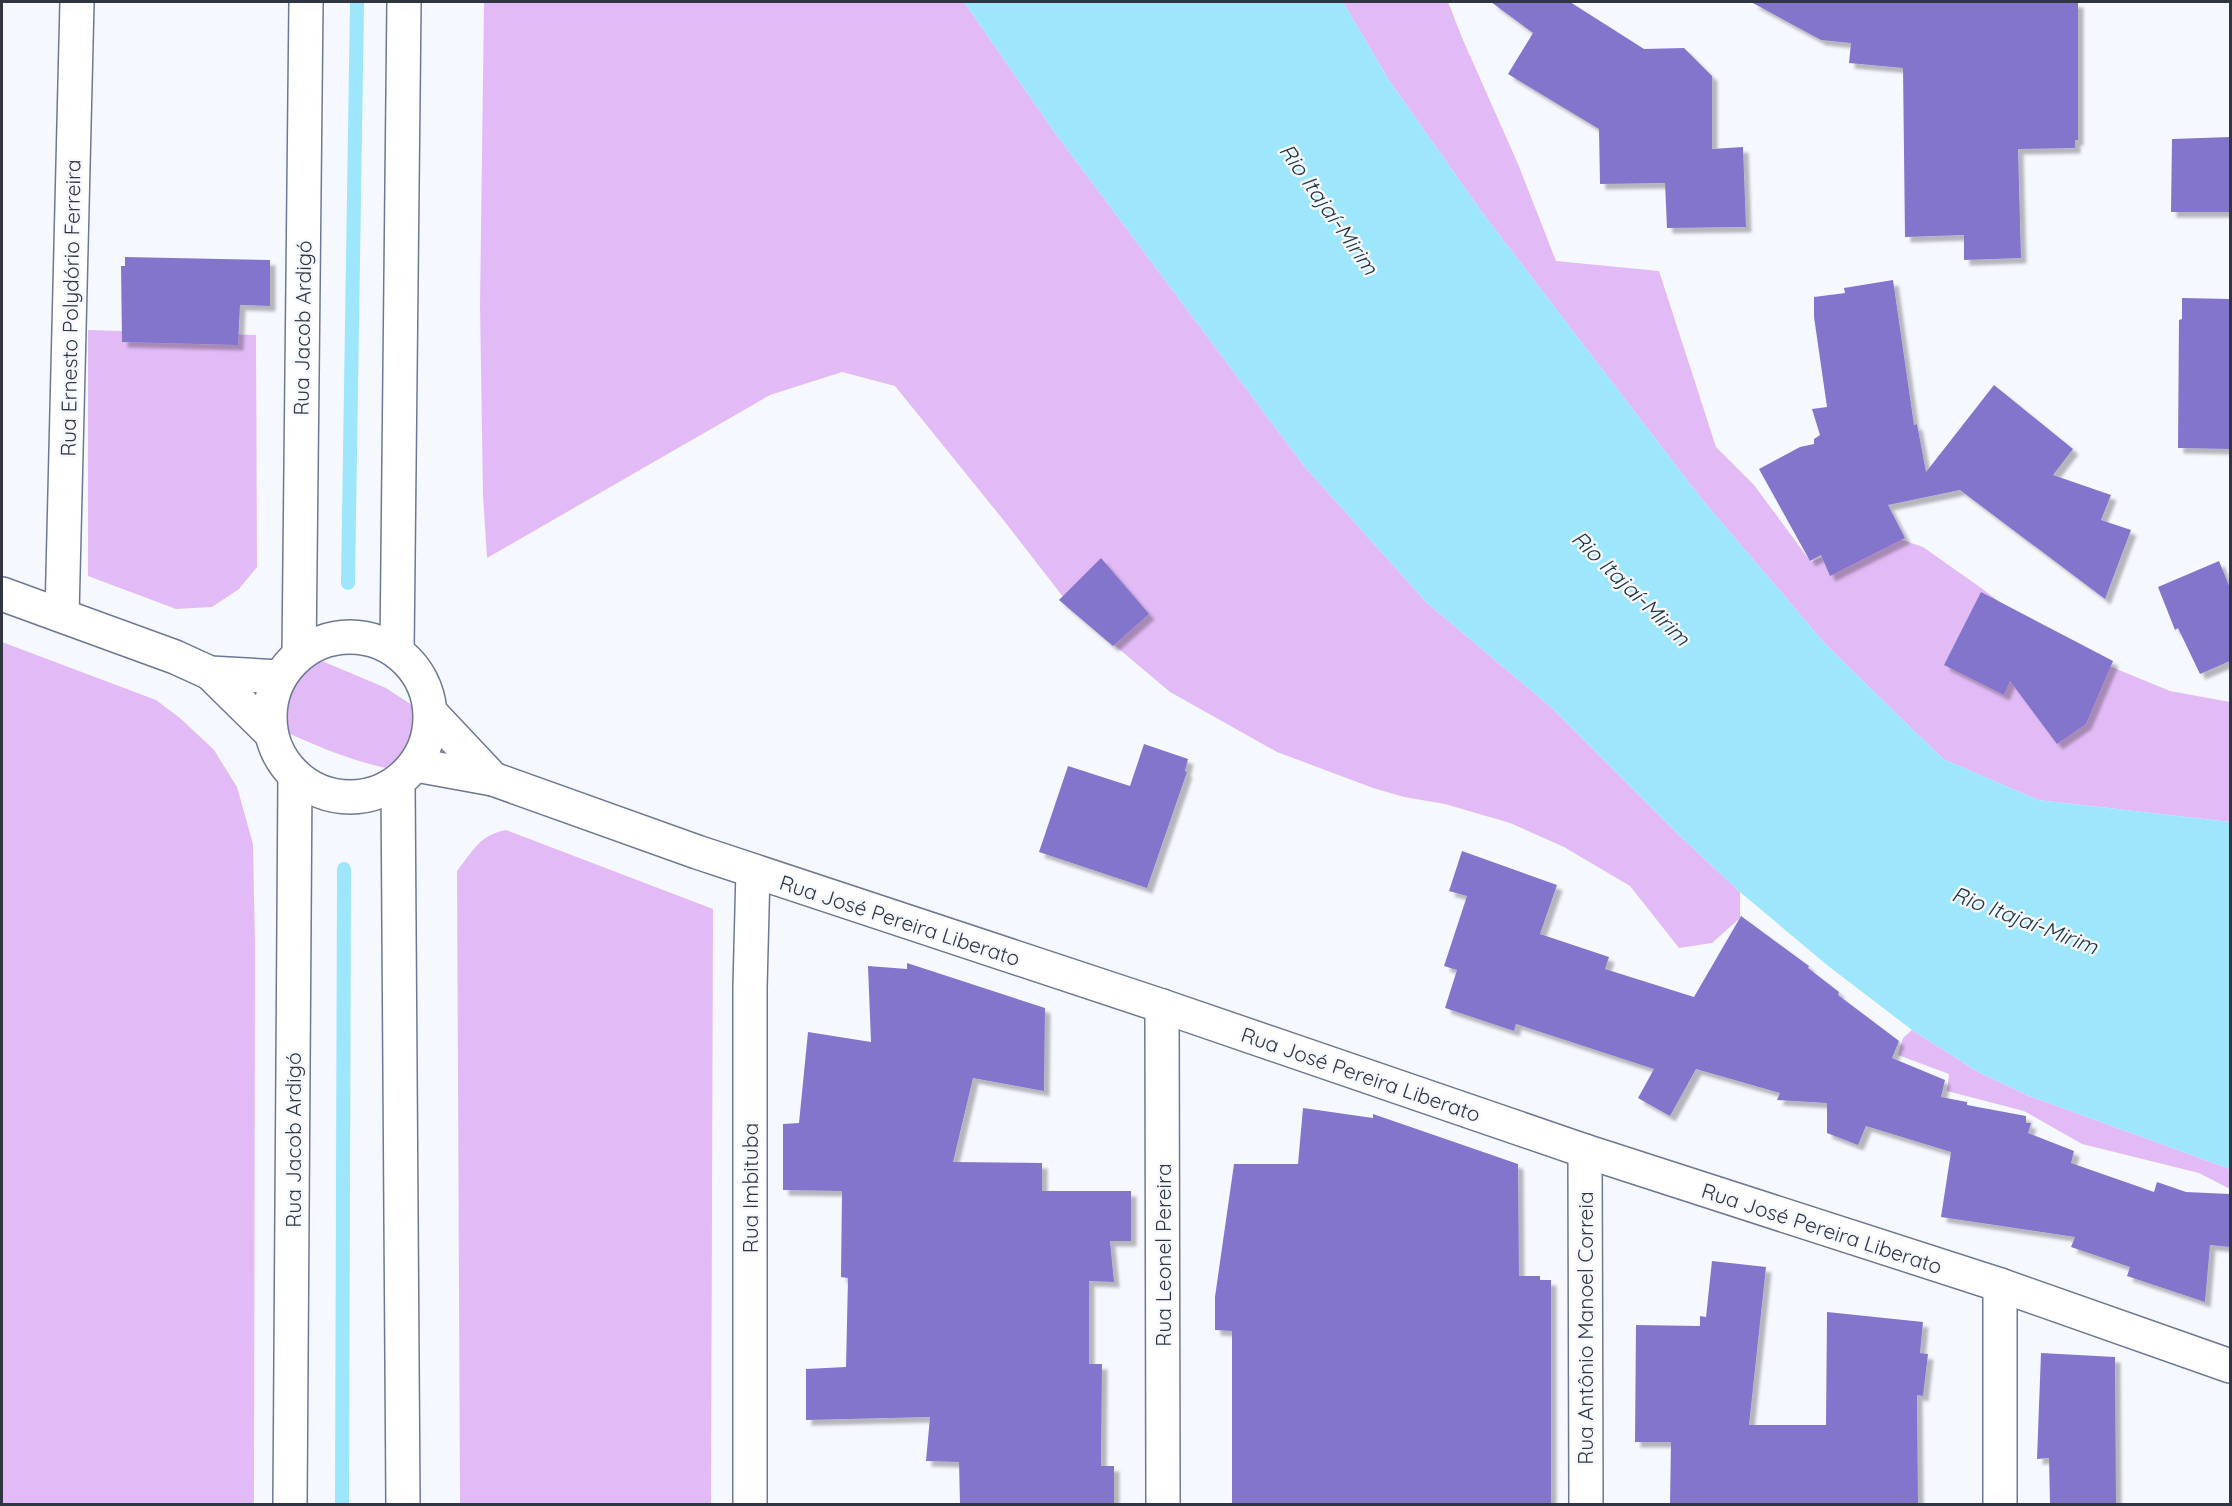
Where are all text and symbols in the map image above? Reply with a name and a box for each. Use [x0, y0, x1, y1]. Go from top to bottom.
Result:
water label: Rio Itajaí-Mirim [1273, 138, 1385, 281]
street label: Rua Ernesto Polydório Ferreira [54, 159, 86, 457]
street label: Rua Jacob Ardigó [287, 240, 317, 416]
water label: Rio Itajaí-Mirim [1566, 525, 1697, 652]
street label: Rua José Pereira Liberato [776, 869, 1024, 971]
water label: Rio Itajaí-Mirim [1948, 879, 2103, 961]
street label: Rua José Pereira Liberato [1238, 1021, 1484, 1127]
street label: Rua Jacob Ardigó [280, 1052, 306, 1228]
street label: Rua Imbituba [737, 1123, 763, 1253]
street label: Rua Leonel Pereira [1150, 1163, 1176, 1347]
street label: Rua José Pereira Liberato [1698, 1177, 1946, 1279]
street label: Rua Antônio Manoel Correia [1572, 1191, 1598, 1465]

